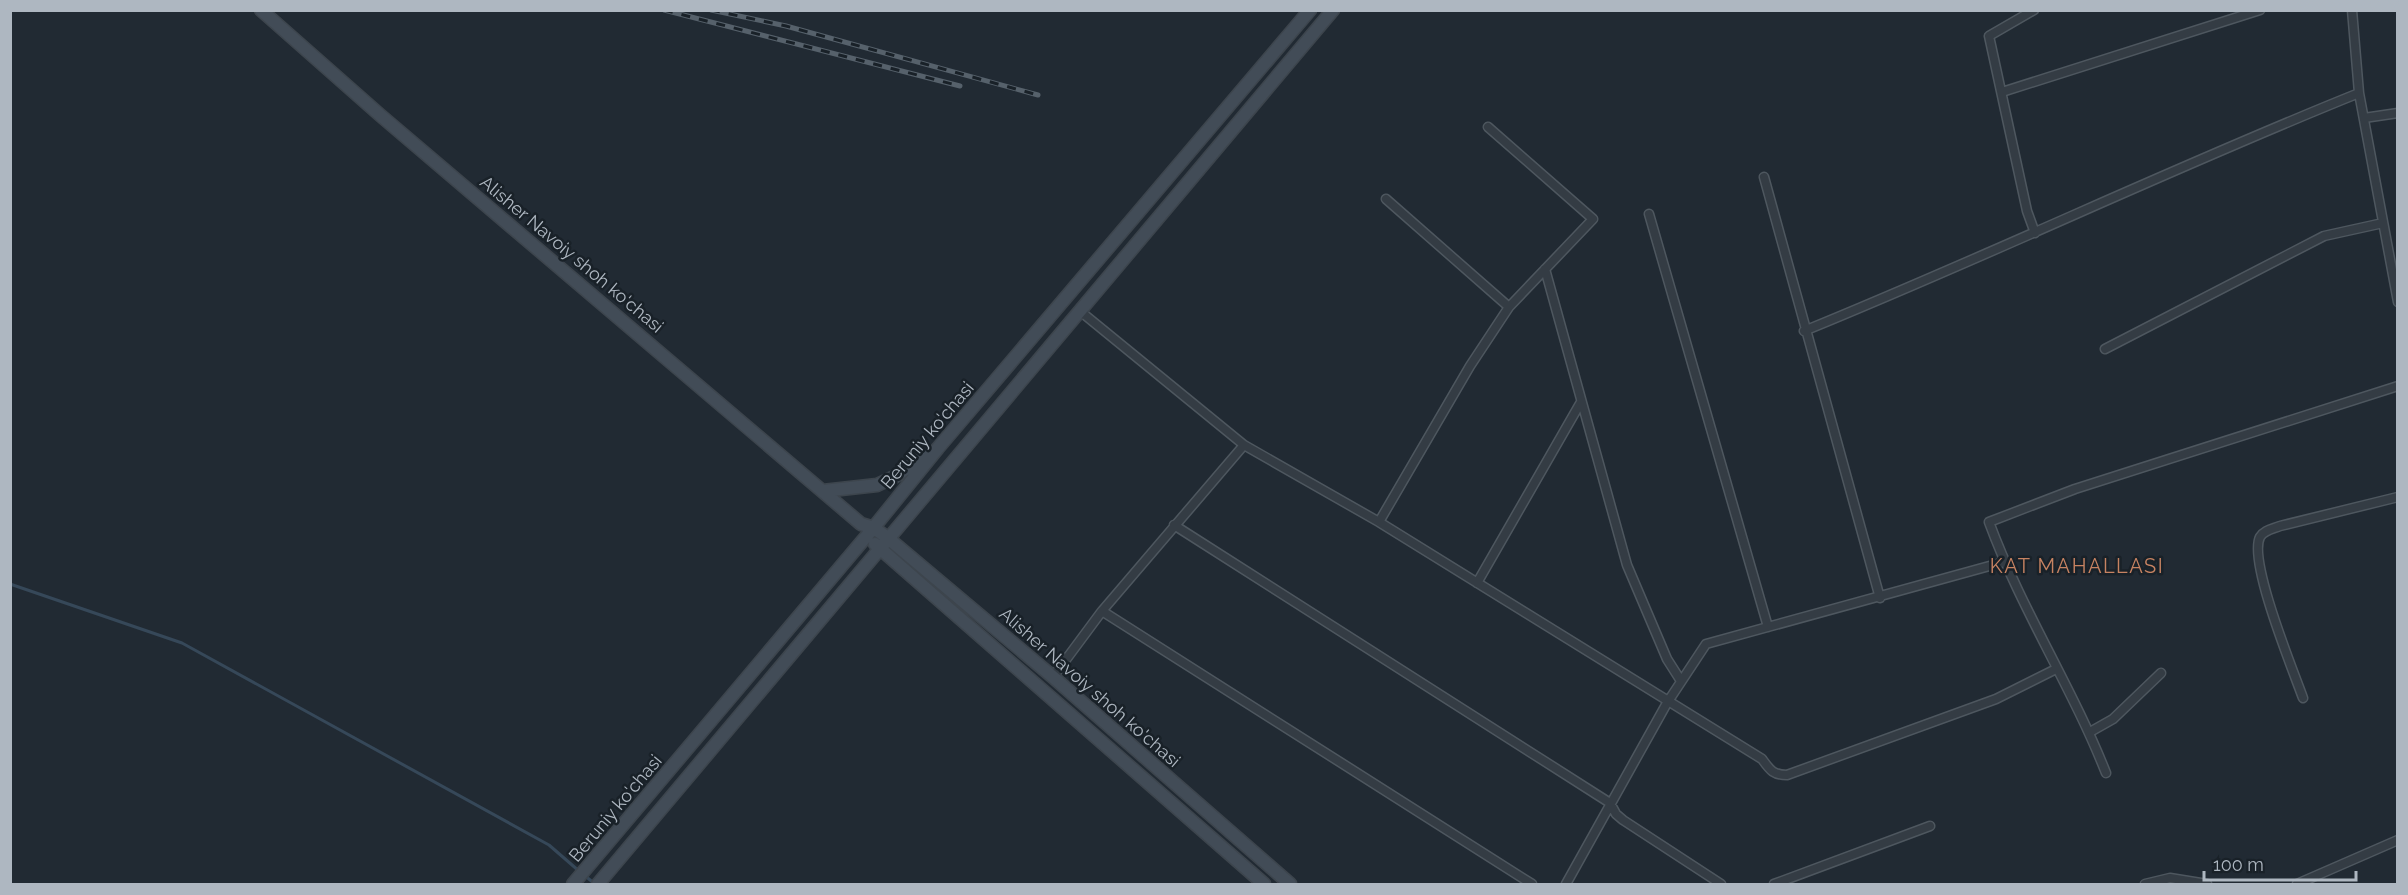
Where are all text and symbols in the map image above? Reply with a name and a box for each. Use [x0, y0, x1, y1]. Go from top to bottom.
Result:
street label: Alisher Navoiy shoh ko'chasi [476, 171, 668, 337]
street label: Beruniy ko'chasi [876, 377, 978, 493]
district label: KAT MAHALLASI [1990, 554, 2164, 578]
street label: Alisher Navoiy shoh ko'chasi [995, 603, 1185, 771]
street label: Beruniy ko'chasi [564, 750, 666, 866]
scale bar [2204, 844, 2356, 882]
text: 100 m [2213, 854, 2264, 875]

